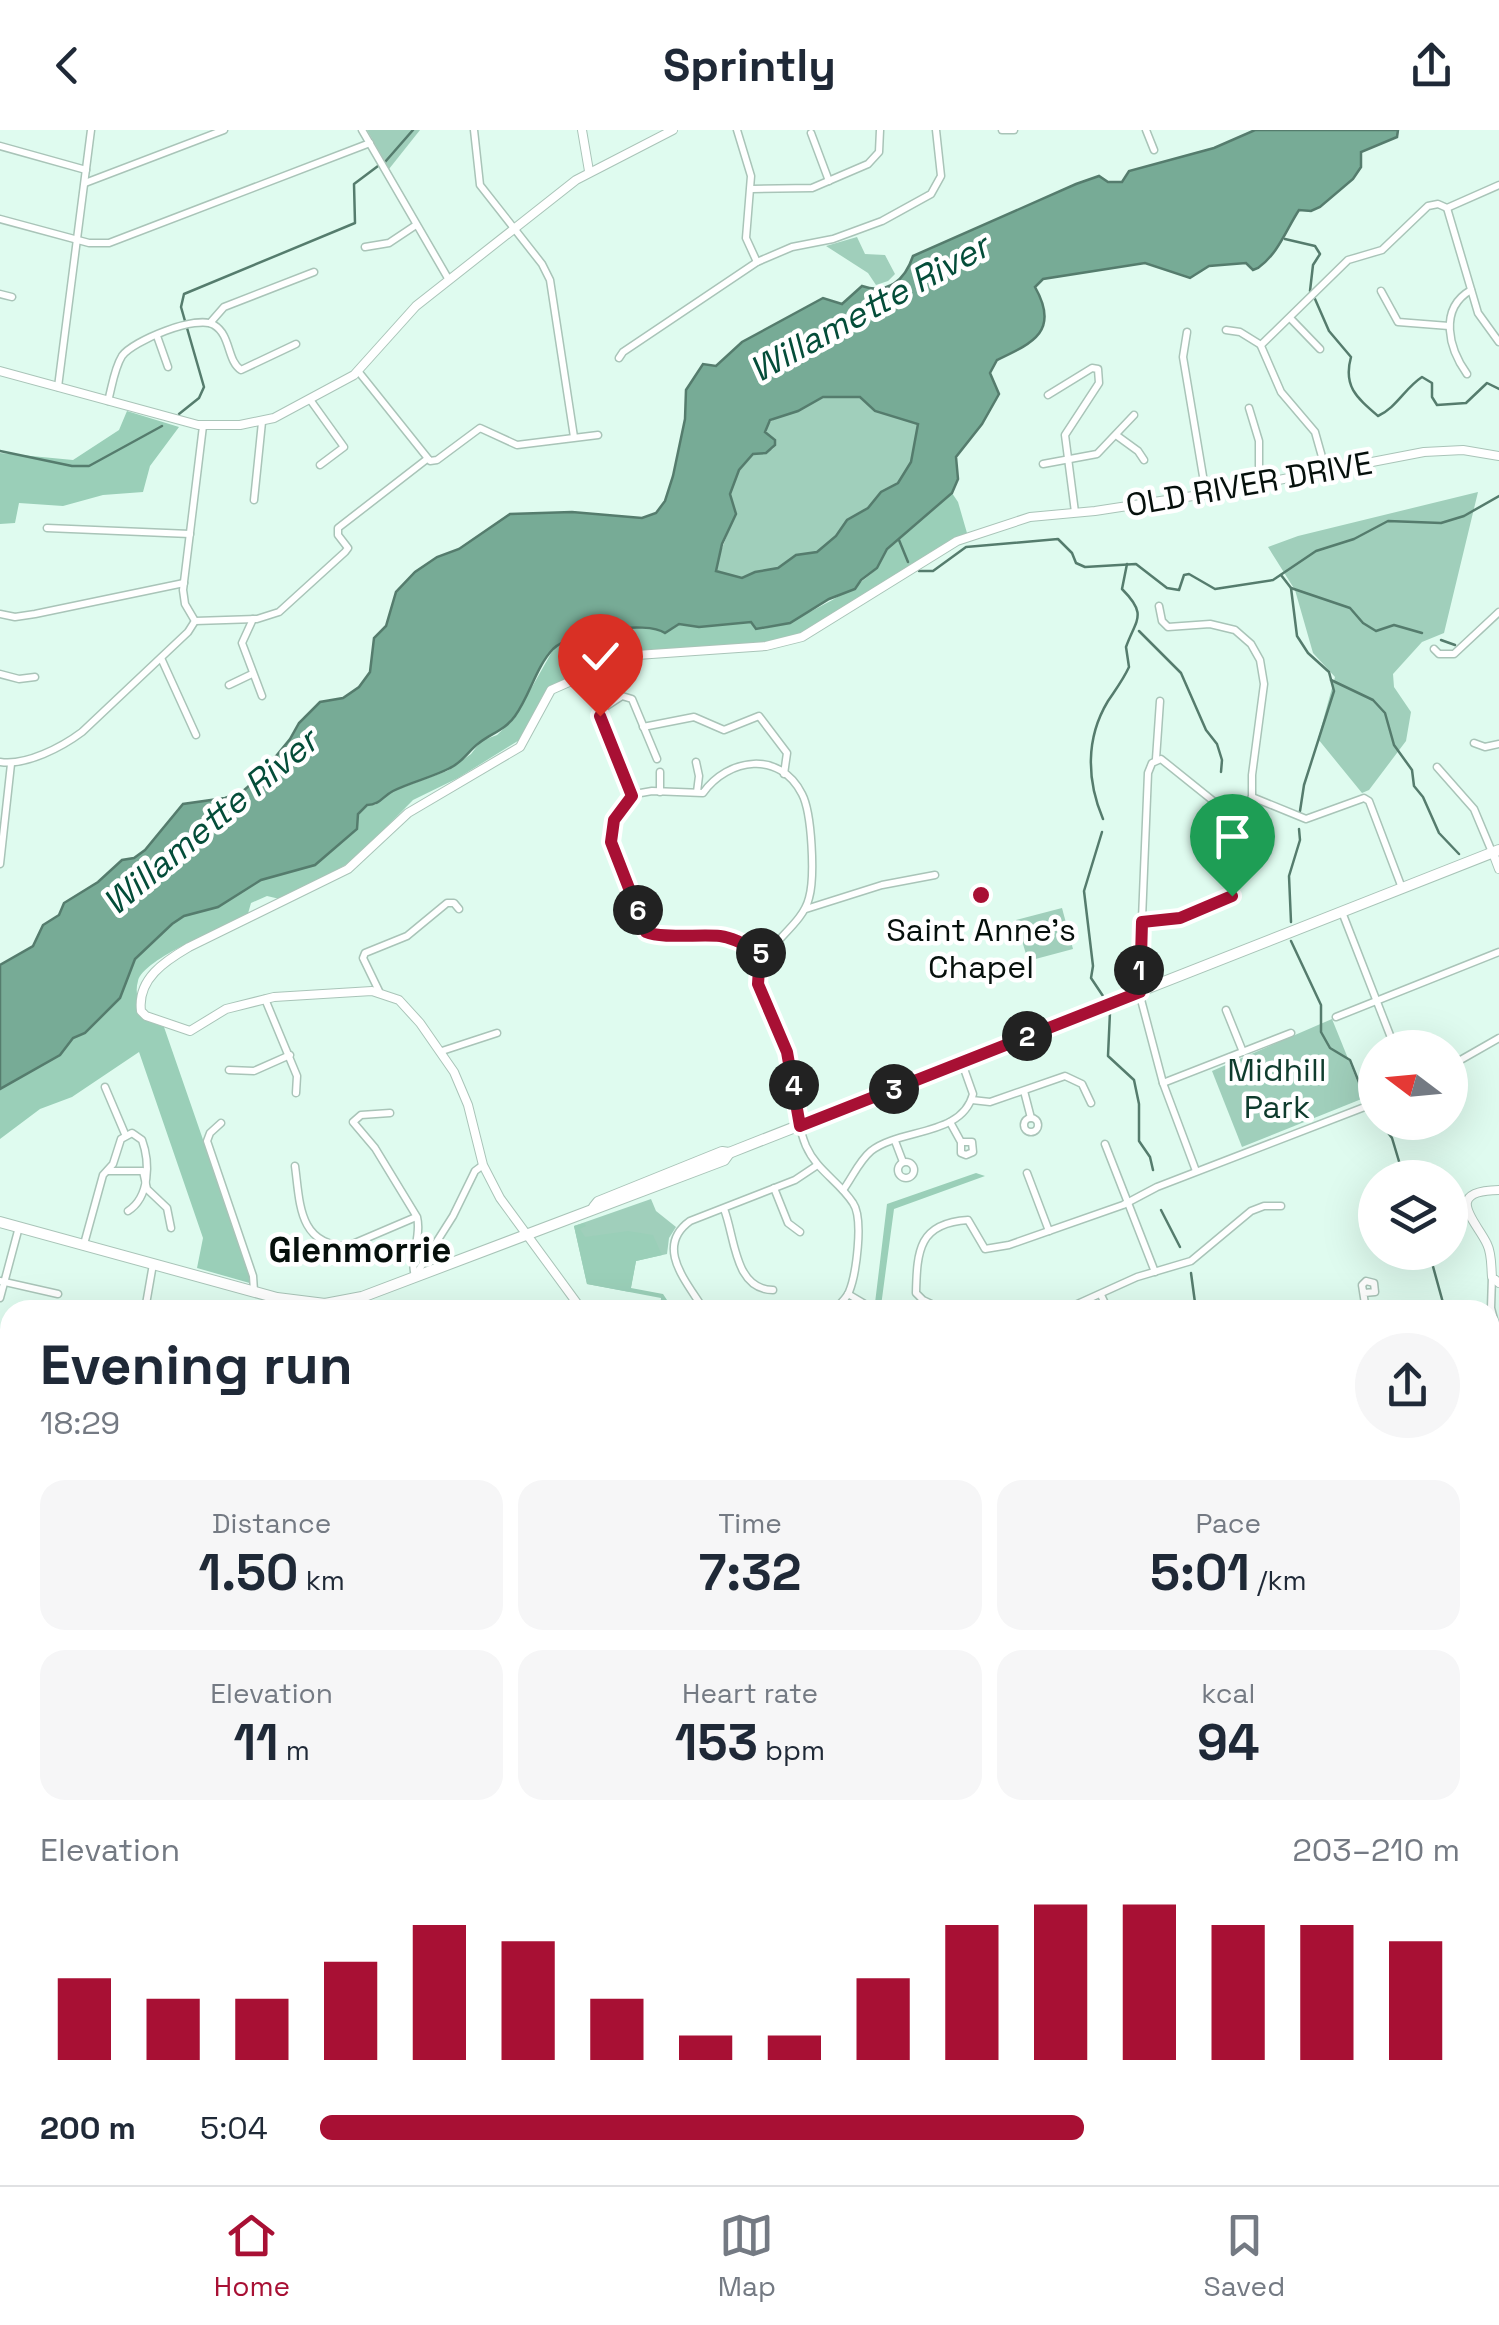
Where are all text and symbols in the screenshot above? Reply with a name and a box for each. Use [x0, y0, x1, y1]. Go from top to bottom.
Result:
text: Sprintly [663, 37, 836, 94]
icon: back [40, 38, 95, 93]
icon: share [1404, 38, 1459, 93]
water label: Willamette River [742, 222, 1000, 392]
street label: OLD RIVER DRIVE [1123, 443, 1375, 525]
pin [558, 614, 643, 717]
icon: check [573, 629, 628, 684]
water label: Willamette River [94, 717, 329, 925]
pin [1190, 794, 1275, 897]
icon: arrive [1205, 809, 1260, 864]
marker: Saint Anne's Chapel [970, 884, 992, 906]
pin: 6 [613, 885, 663, 935]
text: 6 [629, 892, 647, 928]
place label: Saint Anne's Chapel [886, 910, 1076, 987]
pin: 5 [736, 928, 786, 978]
text: 5 [753, 935, 769, 971]
pin: 1 [1114, 945, 1164, 995]
text: 1 [1133, 952, 1145, 988]
pin: 2 [1002, 1011, 1052, 1061]
text: 2 [1019, 1018, 1035, 1054]
north arrow [1358, 1030, 1468, 1140]
map controls [1358, 1030, 1468, 1270]
park label: Midhill Park [1227, 1050, 1327, 1127]
pin: 4 [769, 1060, 819, 1110]
pin: 3 [869, 1064, 919, 1114]
text: 4 [785, 1067, 803, 1103]
text: 3 [885, 1071, 903, 1107]
button: layers [1358, 1160, 1468, 1270]
district label: Glenmorrie [269, 1228, 451, 1272]
text: Evening run [40, 1330, 353, 1400]
button: share [1355, 1333, 1460, 1438]
text: 18:29 [40, 1403, 120, 1443]
text: Distance [212, 1505, 331, 1541]
text: Time [718, 1505, 782, 1541]
text: Pace [1196, 1505, 1261, 1541]
text: 1.50 [199, 1541, 298, 1605]
text: 7:32 [699, 1541, 801, 1605]
text: 5:01 [1150, 1541, 1250, 1605]
text: km [298, 1562, 345, 1598]
text: /km [1250, 1562, 1307, 1598]
text: Elevation [210, 1675, 333, 1711]
text: Heart rate [682, 1675, 818, 1711]
text: kcal [1201, 1675, 1255, 1711]
text: 11 [233, 1711, 279, 1775]
text: 153 [675, 1711, 758, 1775]
text: 94 [1197, 1711, 1260, 1775]
text: m [279, 1732, 310, 1768]
text: bpm [758, 1732, 825, 1768]
text: Elevation [40, 1830, 180, 1870]
text: 203–210 m [1293, 1830, 1460, 1870]
text: 200 m [40, 2108, 136, 2148]
text: 5:04 [200, 2108, 268, 2148]
tab: Home [214, 2208, 290, 2304]
tab: Map [718, 2208, 776, 2304]
tab: Saved [1204, 2208, 1285, 2304]

